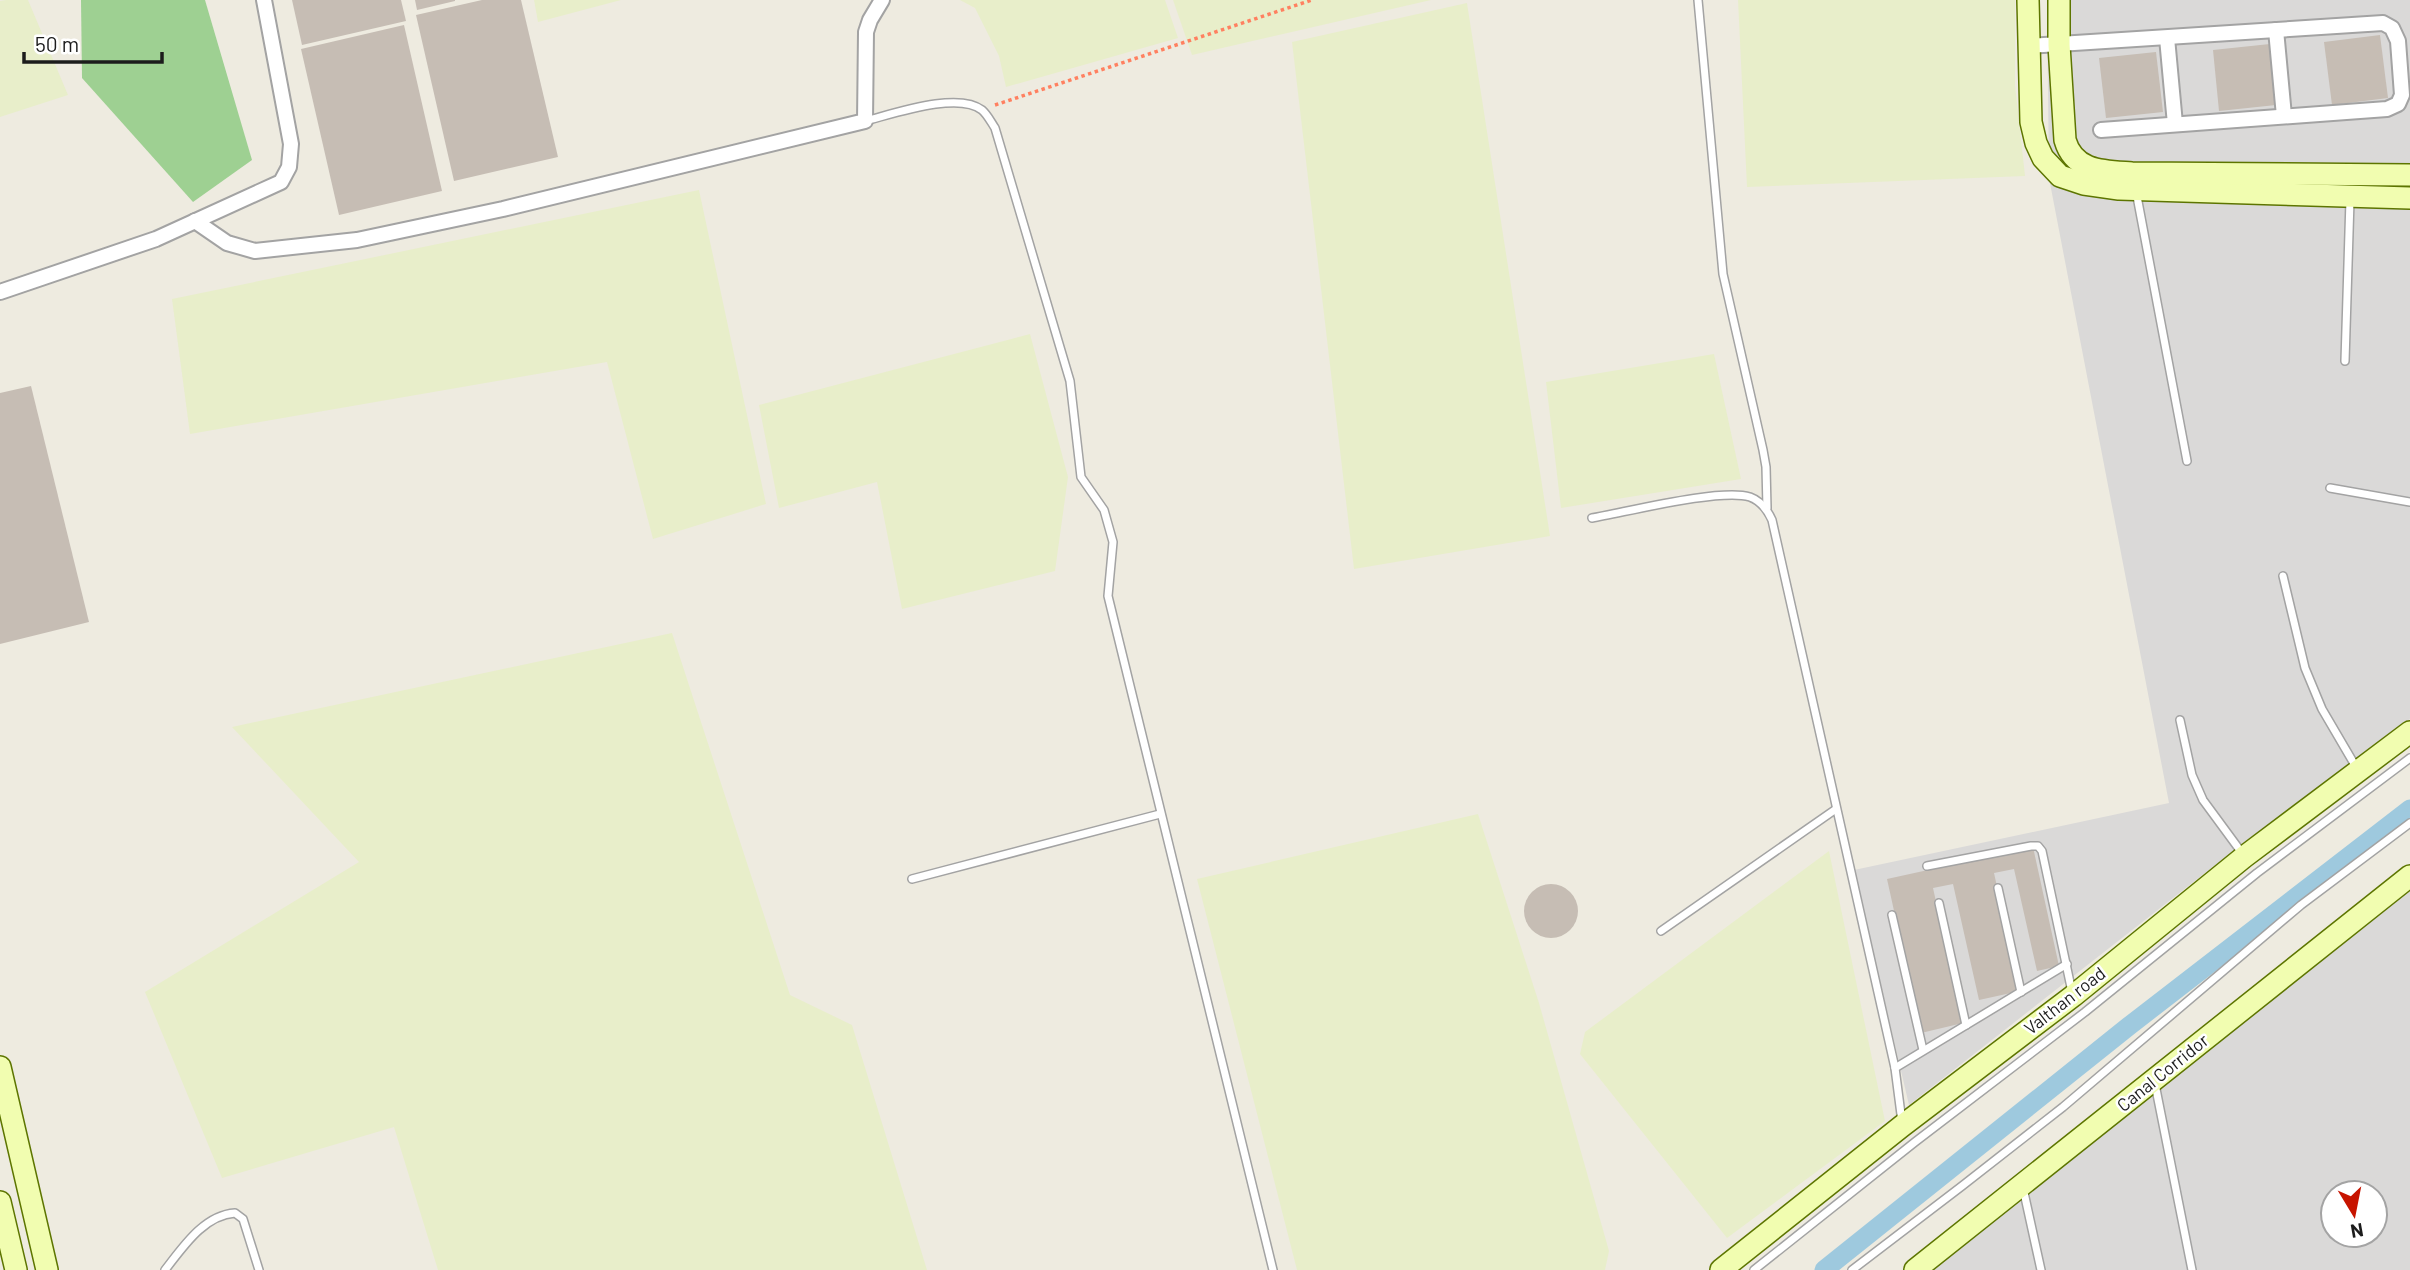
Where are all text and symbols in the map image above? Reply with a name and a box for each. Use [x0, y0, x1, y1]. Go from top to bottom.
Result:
scale bar [24, 21, 163, 65]
text: 50 m [35, 31, 79, 56]
street label: Valthan road [2019, 962, 2109, 1039]
street label: Canal Corridor [2112, 1028, 2213, 1116]
north arrow [2319, 1179, 2389, 1249]
text: N [2349, 1219, 2365, 1244]

